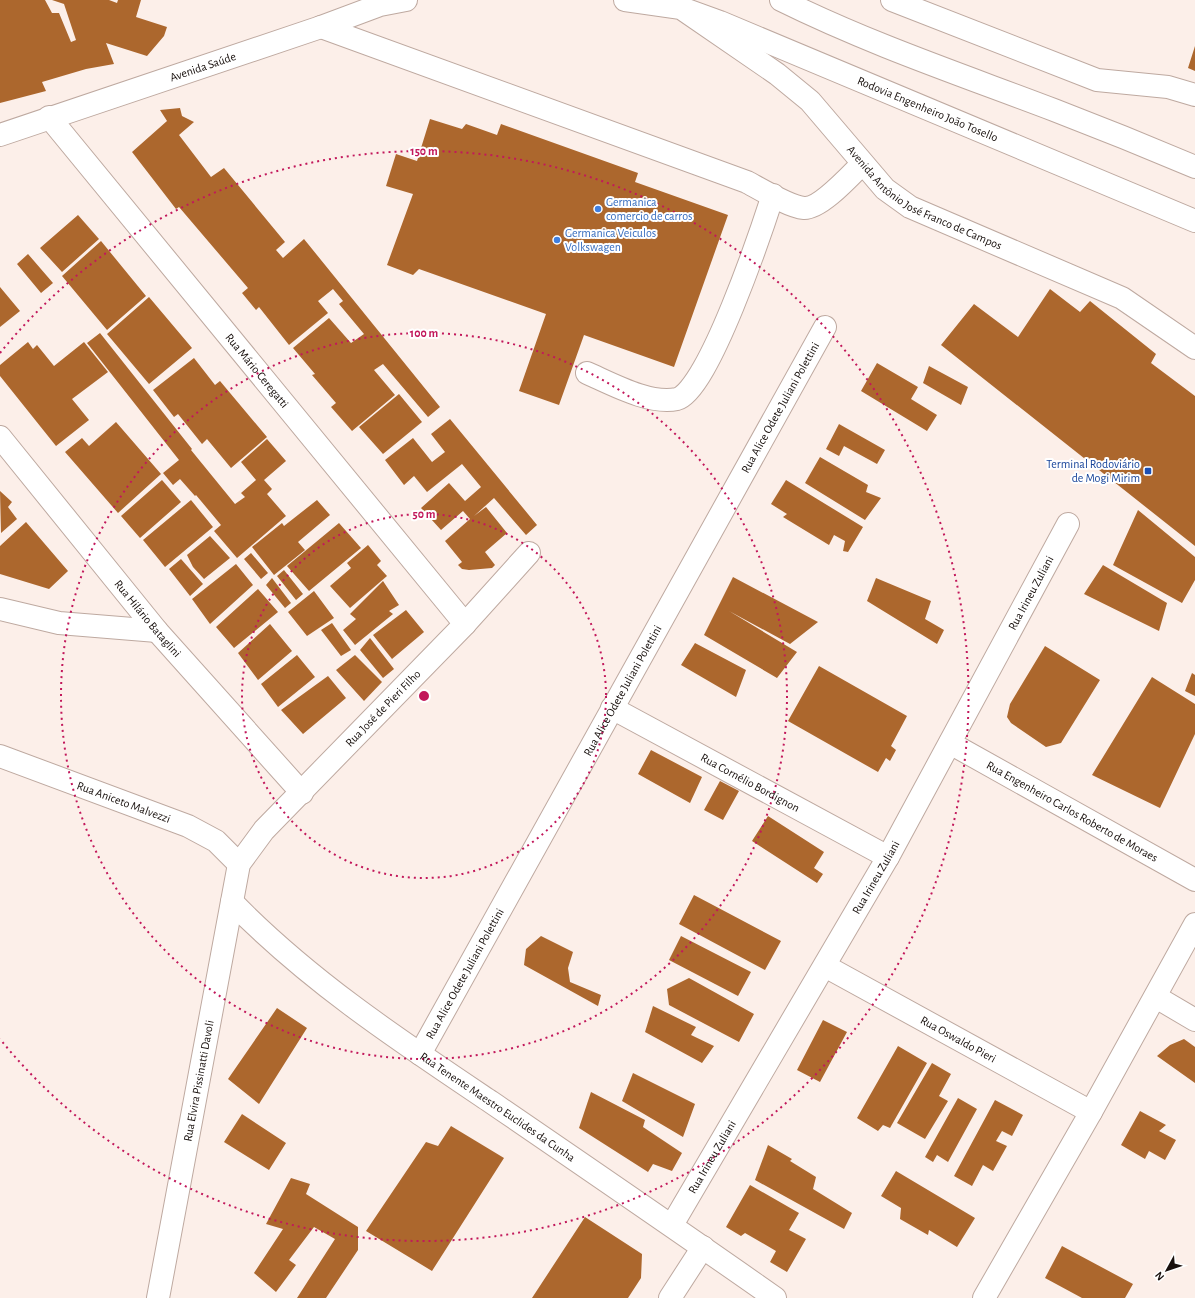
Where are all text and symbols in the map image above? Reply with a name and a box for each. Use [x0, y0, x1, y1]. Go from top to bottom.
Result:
street label: Avenida Saúde [168, 50, 237, 83]
street label: Rodovia Engenheiro João Tosello [856, 74, 1000, 144]
street label: Avenida Antônio José Franco de Campos [845, 143, 1004, 252]
text: 150 m [410, 145, 438, 157]
place label: Germanica comercio de carros [606, 196, 693, 222]
marker: Germanica comercio de carros [593, 204, 603, 214]
place label: Germanica Veiculos Volkswagen [565, 227, 656, 253]
marker: Germanica Veiculos Volkswagen [552, 235, 562, 245]
text: 100 m [410, 327, 438, 339]
street label: Rua Mário Ceregatti [223, 331, 291, 410]
street label: Rua Alice Odete Juliani Polettini [739, 340, 821, 475]
place label: Terminal Rodoviário de Mogi Mirim [1046, 458, 1140, 484]
marker: Terminal Rodoviário de Mogi Mirim [1143, 466, 1153, 476]
text: 50 m [413, 508, 436, 520]
street label: Rua Irineu Zuliani [1006, 554, 1056, 632]
street label: Rua Hilário Bataglini [112, 578, 183, 659]
street label: Rua Alice Odete Juliani Polettini [581, 623, 664, 758]
street label: Rua José de Pieri Filho [343, 667, 423, 749]
centre of rings [417, 689, 431, 703]
street label: Rua Cornélio Bordignon [699, 751, 802, 814]
street label: Rua Engenheiro Carlos Roberto de Moraes [984, 759, 1160, 864]
street label: Rua Aniceto Malvezzi [75, 779, 172, 825]
street label: Rua Irineu Zuliani [850, 839, 902, 916]
street label: Rua Alice Odete Juliani Polettini [424, 906, 506, 1041]
street label: Rua Oswaldo Pieri [918, 1014, 998, 1065]
street label: Rua Elvira Pissinatti Davoli [181, 1019, 216, 1142]
street label: Rua Tenente Maestro Euclides da Cunha [418, 1050, 578, 1164]
street label: Rua Irineu Zuliani [686, 1118, 738, 1196]
north arrow [1147, 1250, 1187, 1290]
text: N [1153, 1270, 1166, 1283]

